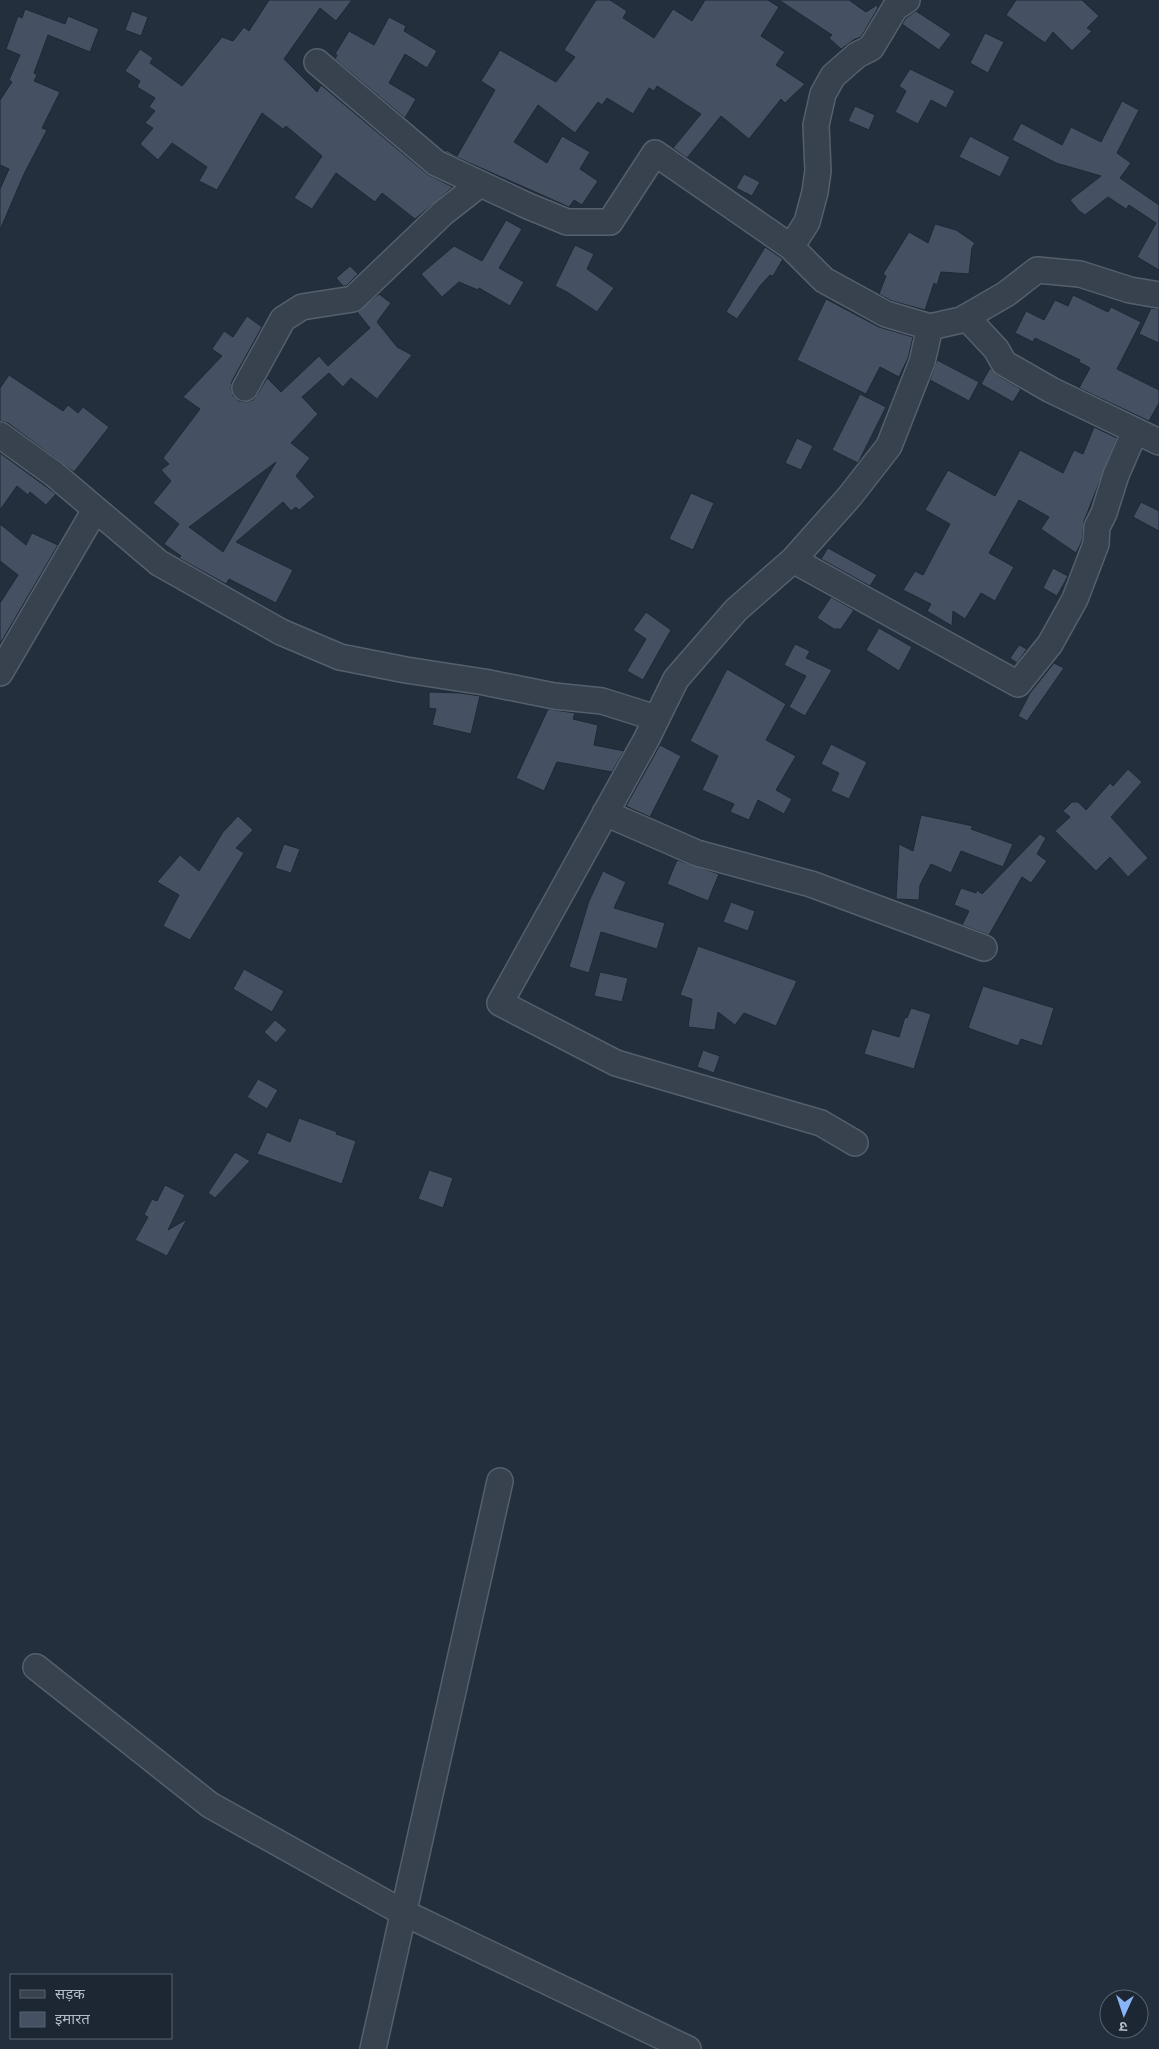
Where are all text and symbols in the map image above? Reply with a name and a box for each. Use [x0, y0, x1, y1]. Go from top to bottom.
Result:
legend [10, 1974, 172, 2039]
text: सड़क [55, 1985, 85, 2002]
north arrow [1099, 1989, 1149, 2039]
text: इमारत [55, 2010, 90, 2027]
text: उ [1118, 2019, 1128, 2035]

